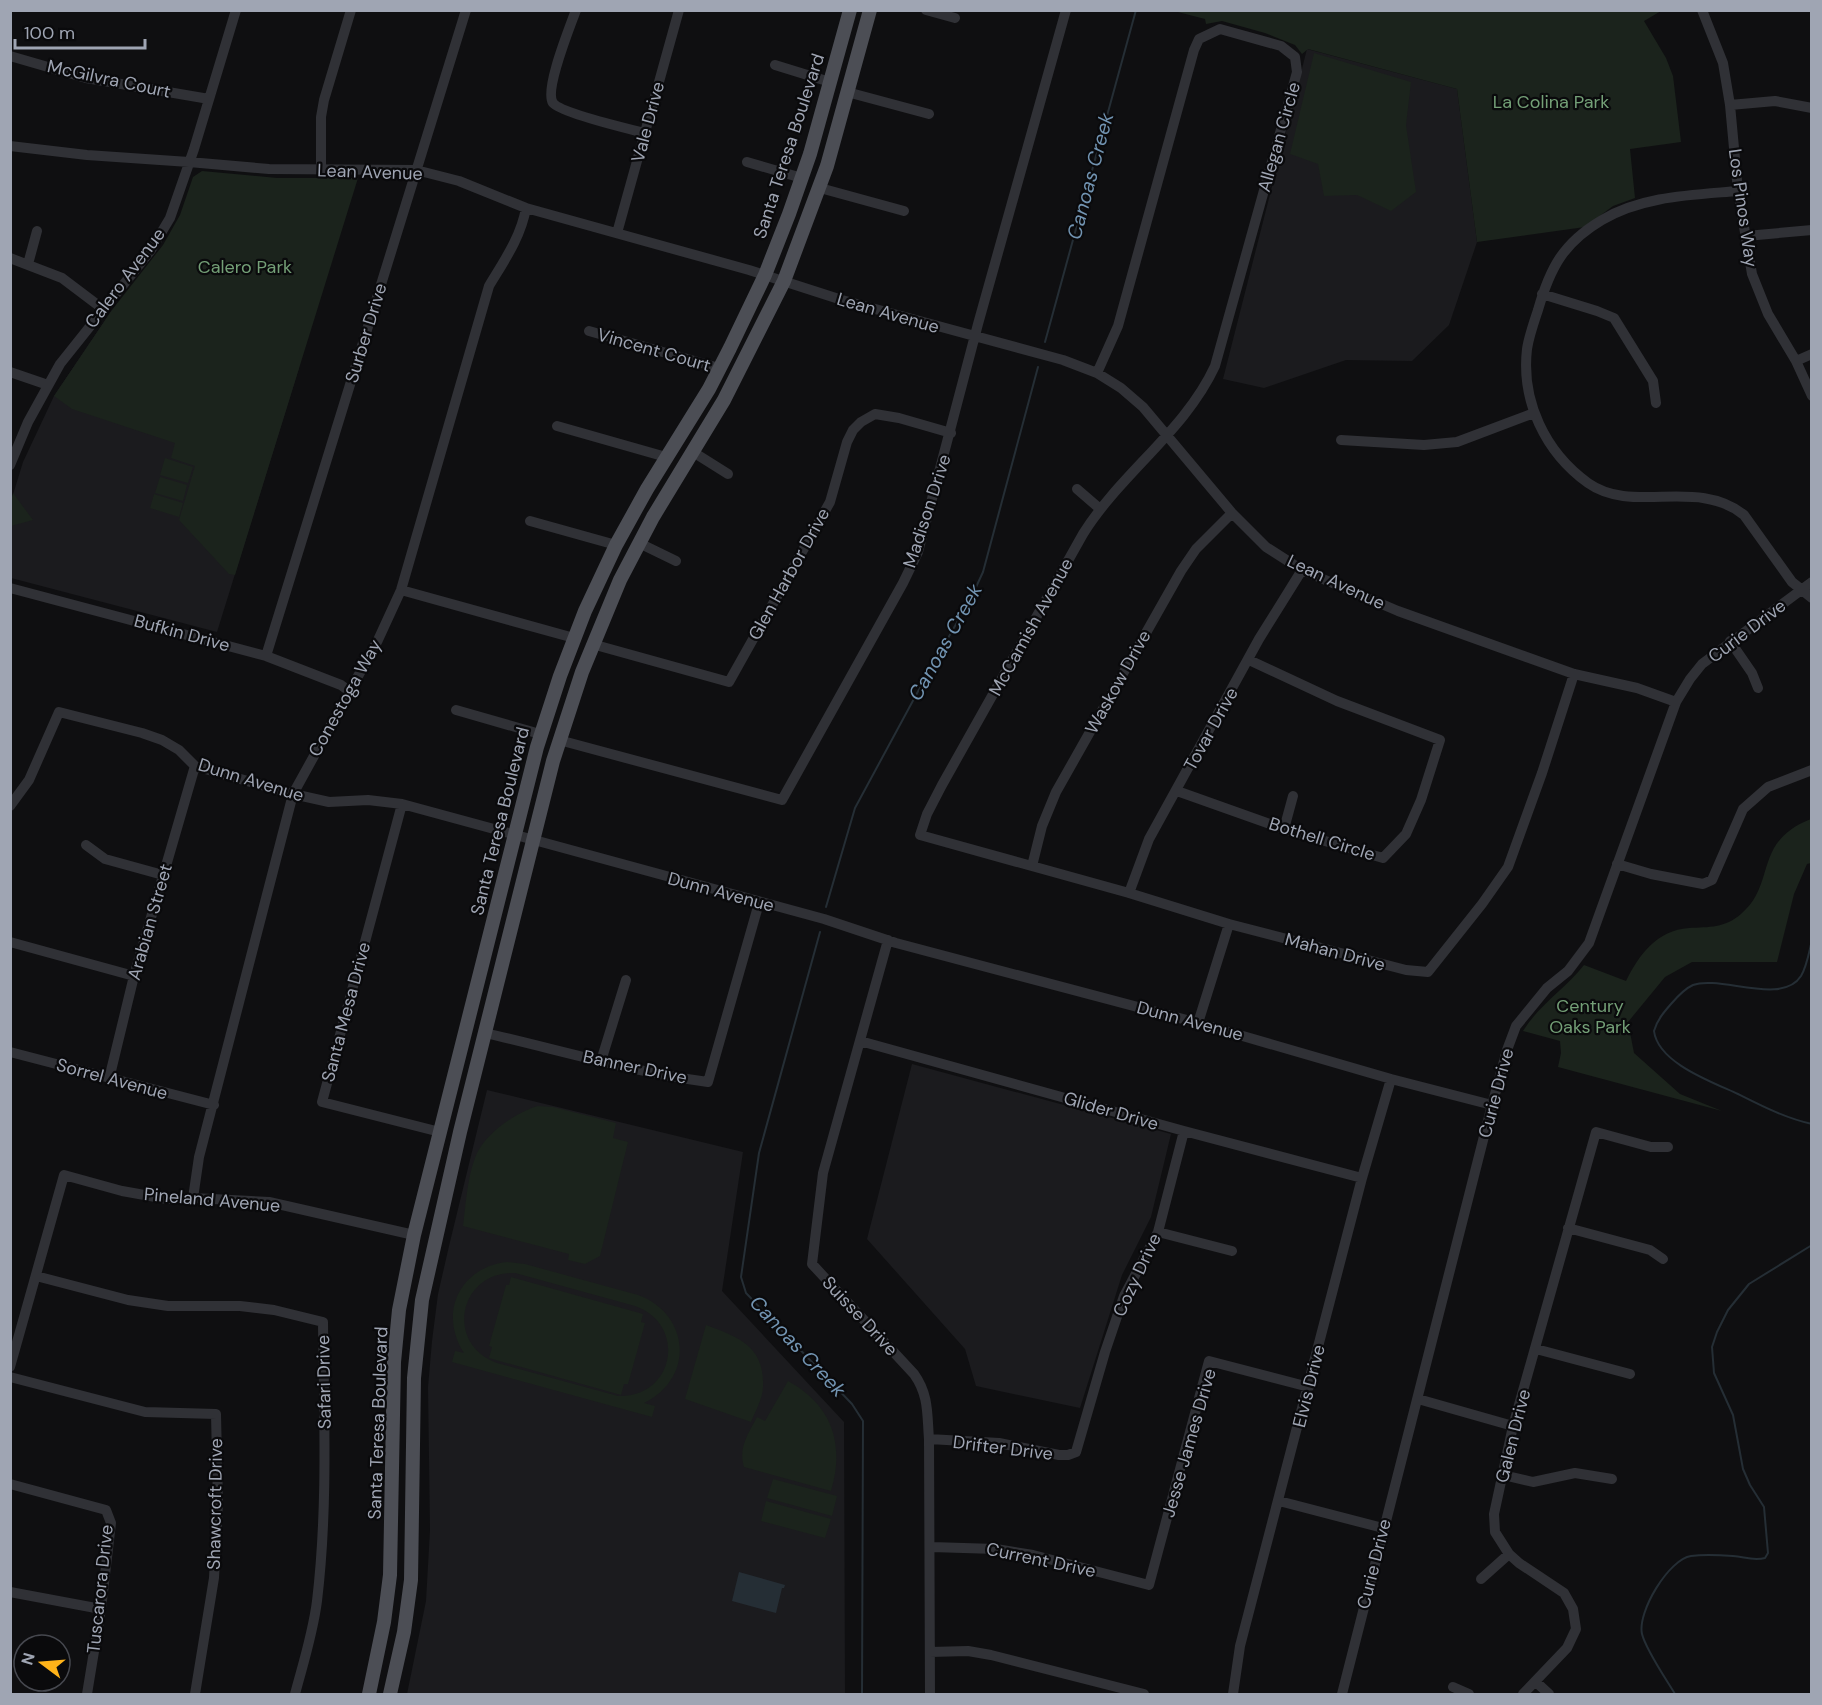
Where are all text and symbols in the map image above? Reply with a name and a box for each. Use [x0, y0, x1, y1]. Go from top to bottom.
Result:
scale bar [15, 12, 146, 50]
text: 100 m [24, 21, 75, 45]
street label: Santa Teresa Boulevard [748, 50, 830, 242]
street label: McGilvra Court [45, 54, 173, 104]
street label: Vale Drive [626, 79, 670, 165]
street label: Allegan Circle [1252, 79, 1306, 195]
park label: La Colina Park [1493, 90, 1609, 114]
water label: Canoas Creek [1061, 109, 1120, 242]
street label: Los Pinos Way [1723, 147, 1763, 269]
street label: Lean Avenue [317, 158, 423, 186]
street label: Calero Avenue [79, 223, 171, 333]
park label: Calero Park [198, 255, 292, 279]
street label: Surber Drive [339, 280, 393, 386]
street label: Lean Avenue [834, 287, 942, 339]
street label: Vincent Court [594, 322, 714, 378]
street label: Madison Drive [897, 451, 957, 571]
street label: Glen Harbor Drive [743, 504, 835, 644]
street label: Lean Avenue [1283, 549, 1389, 615]
street label: McCamish Avenue [983, 554, 1079, 700]
water label: Canoas Creek [902, 578, 988, 705]
street label: Curie Drive [1703, 594, 1791, 668]
street label: Bufkin Drive [131, 609, 233, 657]
street label: Waskow Drive [1080, 626, 1156, 738]
street label: Conestoga Way [303, 635, 387, 761]
street label: Tovar Drive [1178, 683, 1244, 775]
street label: Santa Teresa Boulevard [465, 724, 535, 918]
street label: Dunn Avenue [195, 753, 307, 807]
street label: Bothell Circle [1266, 811, 1378, 867]
street label: Arabian Street [122, 861, 178, 983]
street label: Dunn Avenue [665, 866, 777, 918]
street label: Mahan Drive [1282, 927, 1388, 977]
street label: Santa Mesa Drive [316, 939, 376, 1085]
park label: Century Oaks Park [1549, 994, 1631, 1039]
street label: Dunn Avenue [1134, 995, 1246, 1047]
street label: Banner Drive [581, 1044, 689, 1090]
street label: Curie Drive [1473, 1046, 1519, 1140]
street label: Sorrel Avenue [54, 1053, 170, 1105]
street label: Glider Drive [1061, 1086, 1161, 1136]
street label: Pineland Avenue [143, 1182, 281, 1218]
street label: Cozy Drive [1107, 1229, 1167, 1321]
street label: Suisse Drive [817, 1271, 903, 1361]
water label: Canoas Creek [744, 1290, 852, 1403]
street label: Santa Teresa Boulevard [363, 1326, 393, 1520]
street label: Safari Drive [311, 1335, 337, 1429]
street label: Elvis Drive [1287, 1342, 1331, 1430]
street label: Jesse James Drive [1156, 1366, 1222, 1520]
street label: Galen Drive [1490, 1387, 1536, 1485]
street label: Drifter Drive [952, 1430, 1054, 1466]
street label: Shawcroft Drive [202, 1438, 228, 1570]
street label: Curie Drive [1351, 1517, 1397, 1611]
street label: Tuscarora Drive [81, 1523, 119, 1655]
street label: Current Drive [984, 1537, 1098, 1583]
north arrow [12, 1633, 72, 1693]
text: N [16, 1650, 40, 1668]

